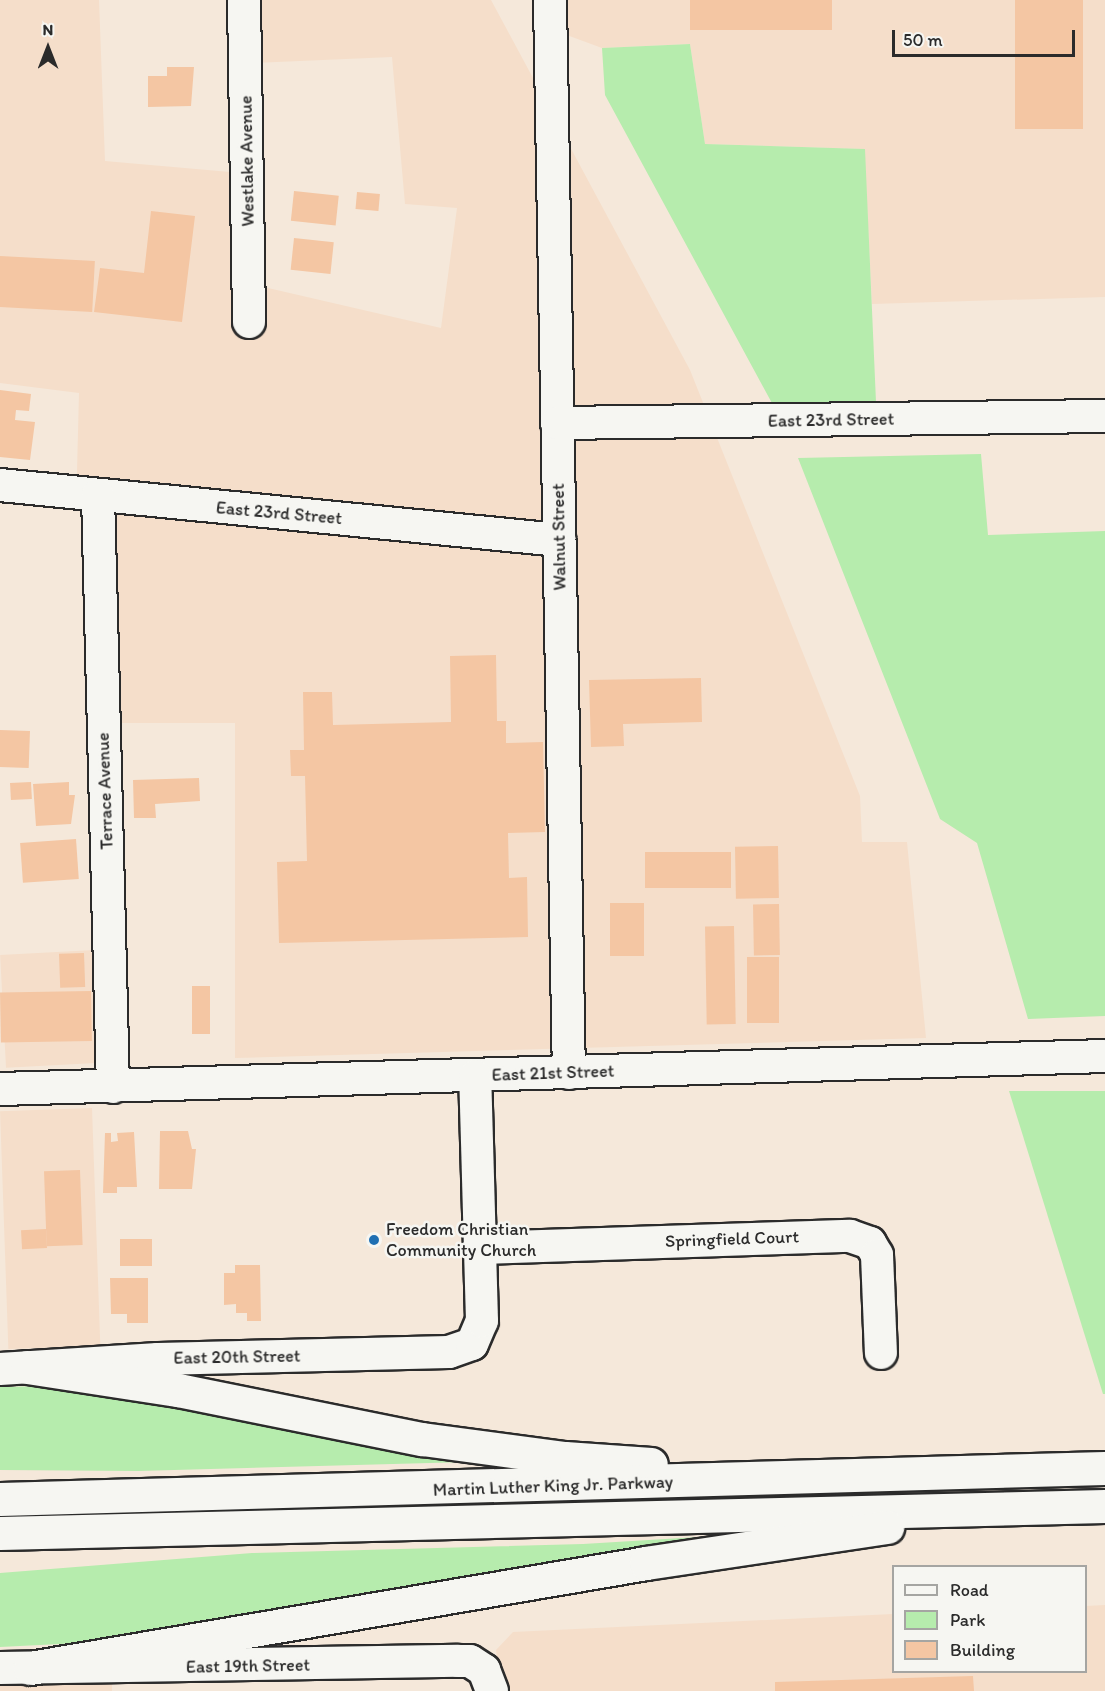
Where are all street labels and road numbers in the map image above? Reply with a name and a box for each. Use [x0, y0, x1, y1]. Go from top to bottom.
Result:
street label: Westlake Avenue [235, 96, 259, 226]
street label: East 23rd Street [768, 408, 894, 432]
street label: Walnut Street [547, 483, 571, 591]
street label: East 23rd Street [215, 497, 343, 529]
street label: Terrace Avenue [92, 732, 118, 850]
street label: East 21st Street [492, 1060, 614, 1086]
street label: Springfield Court [665, 1226, 799, 1252]
street label: East 20th Street [174, 1345, 300, 1369]
street label: Martin Luther King Jr. Parkway [433, 1471, 673, 1501]
street label: East 19th Street [186, 1654, 310, 1678]

